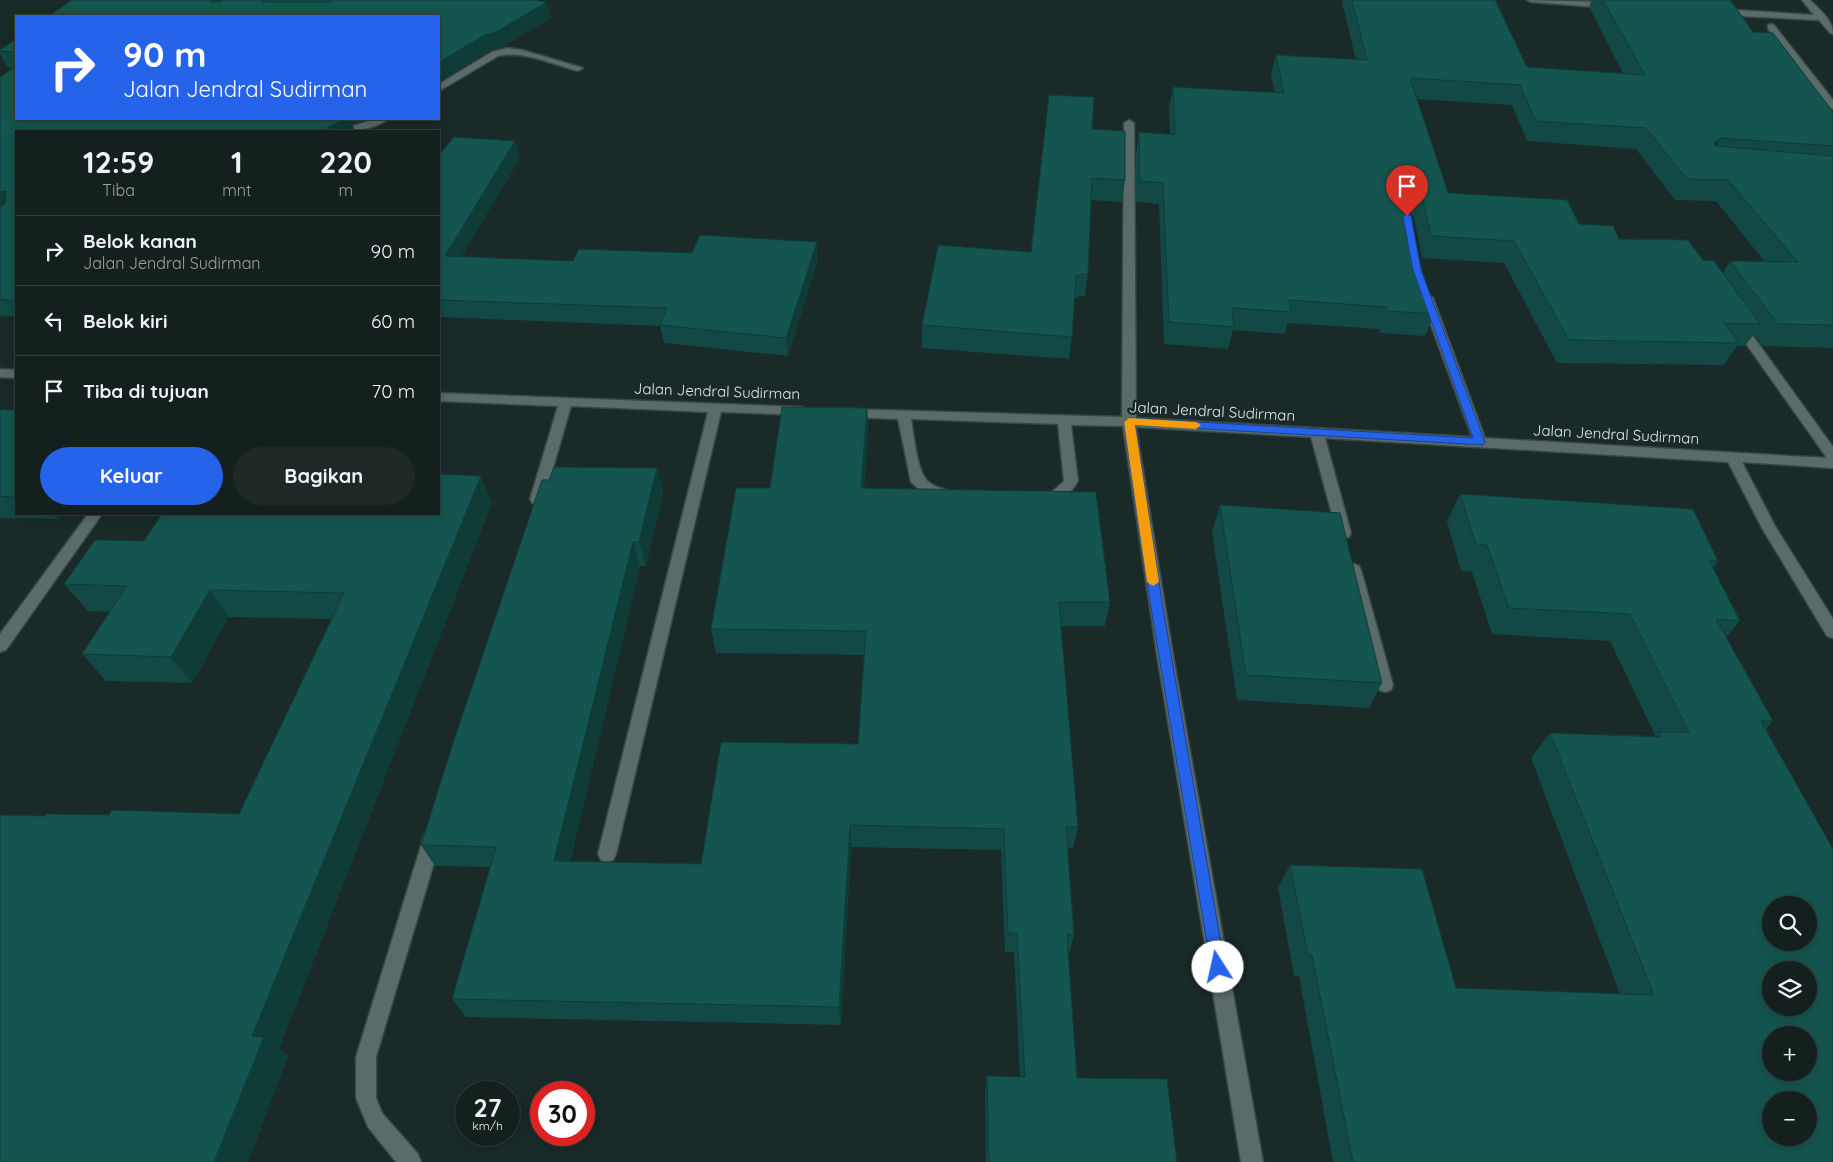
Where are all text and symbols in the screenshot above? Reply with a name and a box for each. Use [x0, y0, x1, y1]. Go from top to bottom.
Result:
text: 90 m [123, 32, 206, 76]
icon: right [40, 35, 105, 100]
text: Jalan Jendral Sudirman [123, 75, 367, 103]
text: 12:59 [83, 143, 154, 181]
text: 1 [231, 143, 243, 181]
text: 220 [319, 143, 372, 181]
pin [1386, 165, 1428, 216]
icon: arrive [1393, 172, 1421, 200]
text: Tiba [102, 180, 135, 200]
text: mnt [222, 180, 251, 200]
text: m [338, 180, 353, 200]
text: Belok kanan [83, 229, 197, 253]
icon: right [40, 237, 68, 265]
text: 90 m [371, 239, 415, 263]
text: Jalan Jendral Sudirman [83, 253, 261, 273]
icon: left [40, 307, 68, 335]
text: Belok kiri [83, 309, 168, 333]
text: 60 m [371, 309, 415, 333]
icon: arrive [40, 377, 68, 405]
text: Tiba di tujuan [83, 379, 209, 403]
text: 70 m [371, 379, 415, 403]
street label: Jalan Jendral Sudirman [633, 379, 801, 403]
street label: Jalan Jendral Sudirman [1128, 397, 1296, 425]
street label: Jalan Jendral Sudirman [1532, 420, 1700, 448]
button: Keluar [40, 447, 223, 505]
button: Bagikan [233, 447, 415, 505]
map controls [1762, 896, 1817, 1146]
button: search [1762, 896, 1817, 951]
position arrow [1191, 940, 1243, 992]
button: layers [1762, 961, 1817, 1016]
button: + [1762, 1026, 1817, 1081]
speed limit sign: 30 [530, 1081, 595, 1146]
button: − [1762, 1091, 1817, 1146]
text: 27 [474, 1092, 501, 1123]
text: km/h [472, 1118, 503, 1133]

